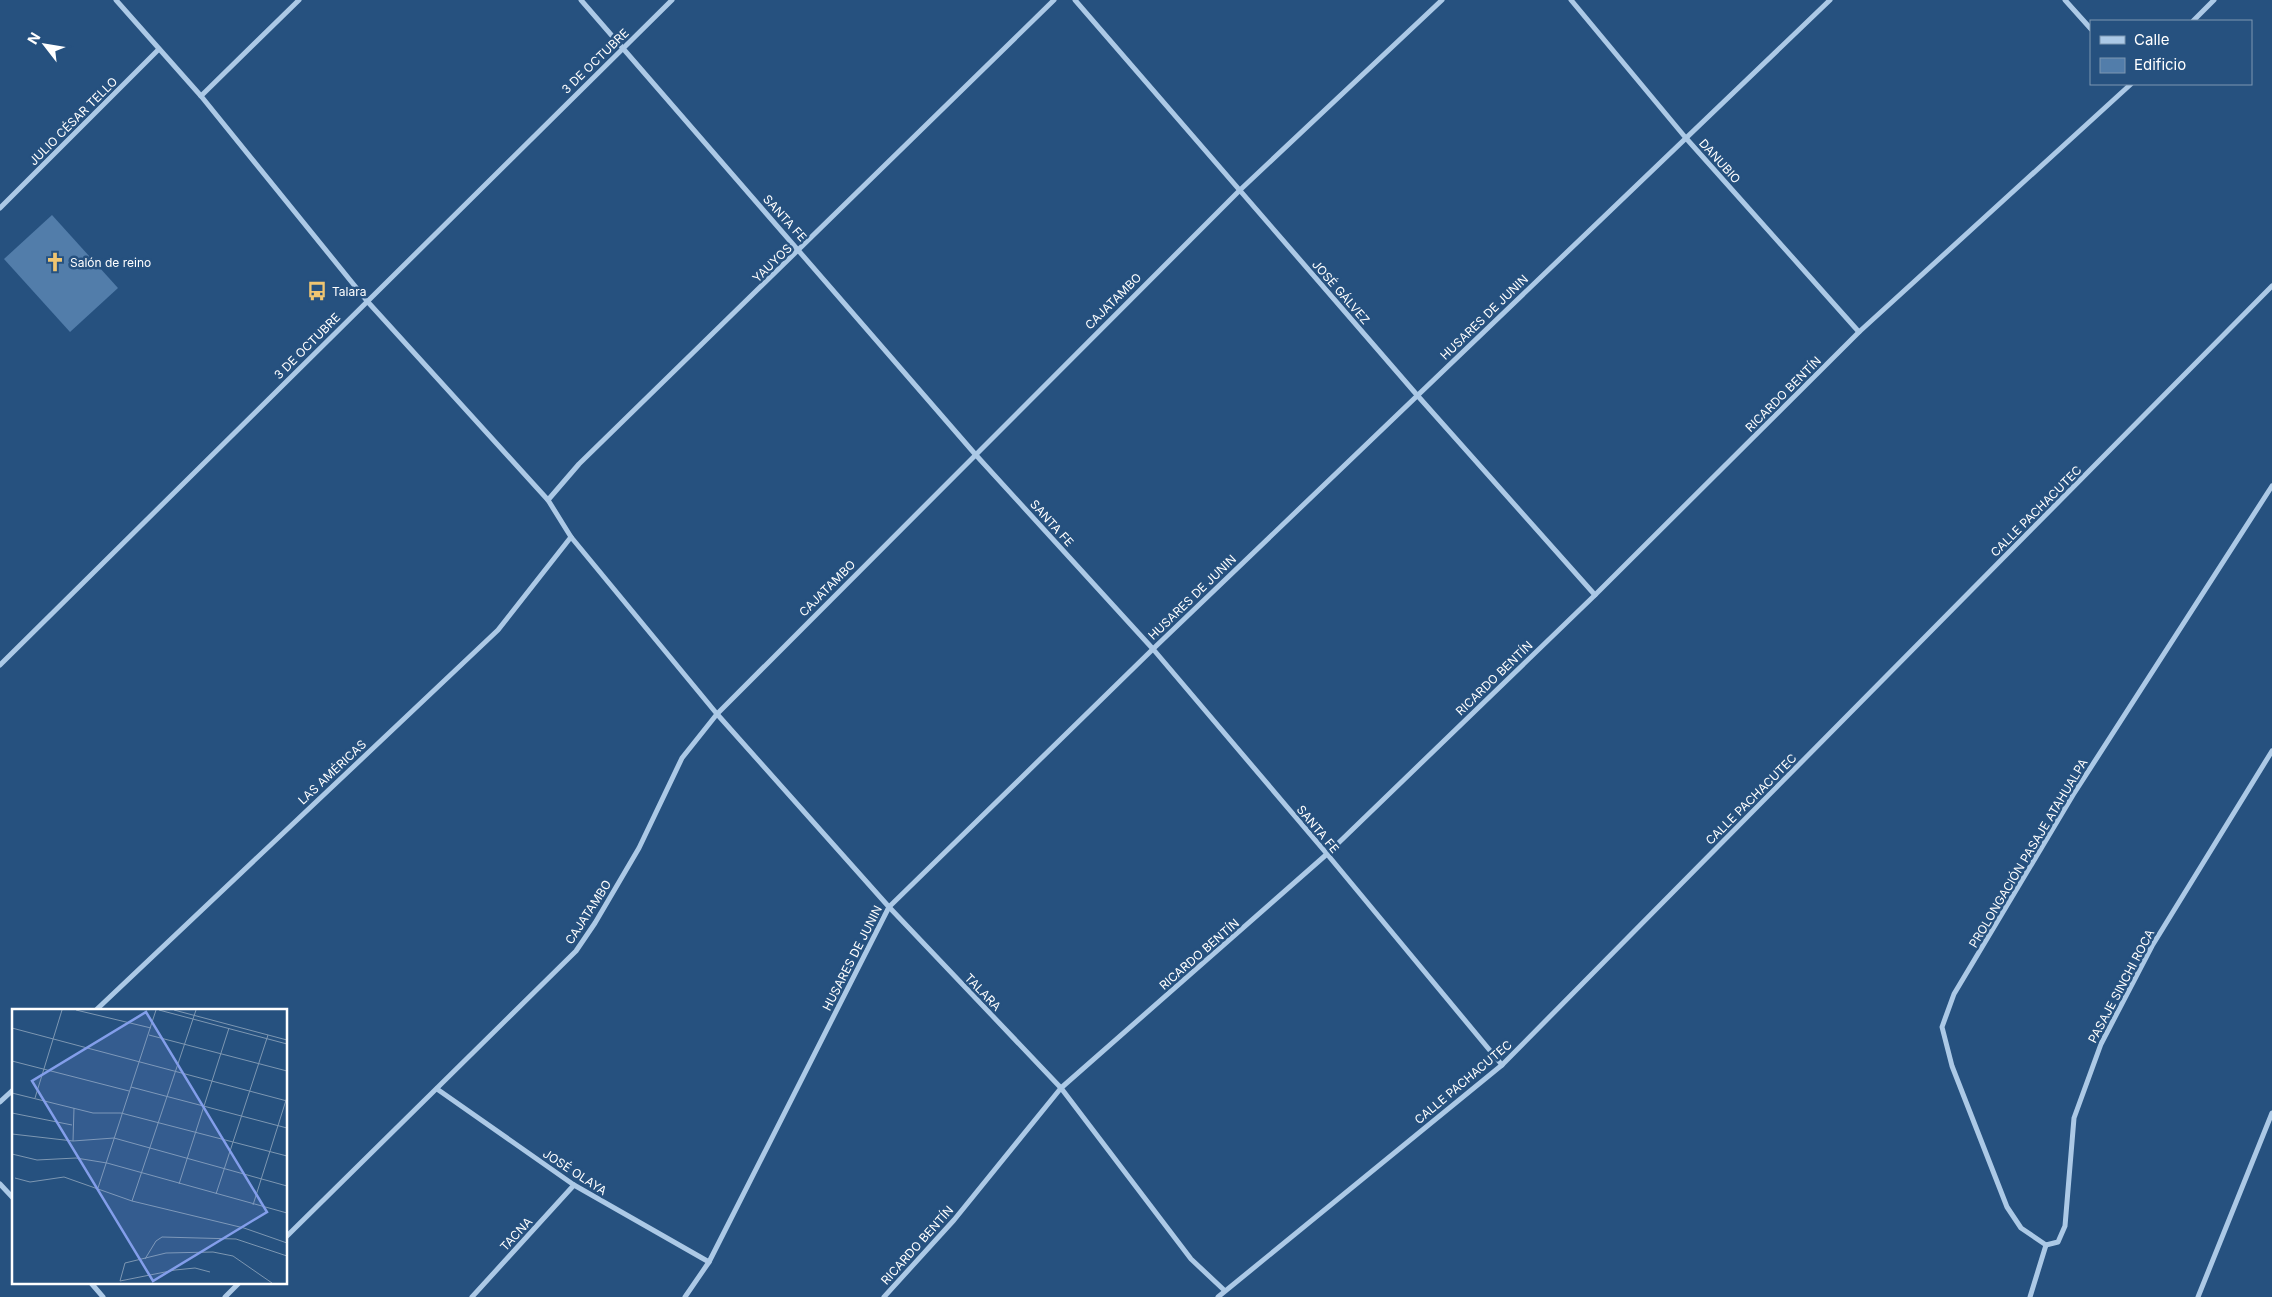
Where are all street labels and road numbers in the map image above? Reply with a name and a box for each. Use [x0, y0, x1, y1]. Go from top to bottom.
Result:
street label: 3 DE OCTUBRE [558, 25, 632, 97]
street label: JULIO CÉSAR TELLO [26, 74, 120, 168]
street label: DANUBIO [1696, 136, 1744, 186]
street label: SANTA FE [760, 192, 810, 244]
street label: YAUYOS [749, 240, 795, 285]
street label: JOSÉ GÁLVEZ [1309, 257, 1373, 327]
street label: CAJATAMBO [1082, 270, 1144, 332]
street label: HUSARES DE JUNIN [1437, 271, 1531, 363]
street label: 3 DE OCTUBRE [271, 310, 343, 382]
street label: RICARDO BENTÍN [1742, 353, 1824, 435]
street label: CALLE PACHACUTEC [1987, 462, 2085, 560]
street label: SANTA FE [1027, 497, 1077, 549]
street label: HUSARES DE JUNIN [1145, 551, 1239, 643]
street label: CAJATAMBO [796, 557, 858, 619]
street label: RICARDO BENTÍN [1453, 638, 1535, 718]
street label: LAS AMÉRICAS [295, 736, 369, 807]
street label: CALLE PACHACUTEC [1702, 750, 1800, 848]
street label: PROLONGACIÓN PASAJE ATAHUALPA [1965, 756, 2091, 950]
street label: SANTA FE [1294, 802, 1342, 856]
street label: CAJATAMBO [562, 877, 614, 947]
street label: HUSARES DE JUNIN [819, 903, 885, 1013]
street label: RICARDO BENTÍN [1156, 915, 1242, 993]
street label: PASAJE SINCHI ROCA [2085, 927, 2157, 1045]
street label: TALARA [962, 970, 1004, 1014]
street label: CALLE PACHACUTEC [1411, 1037, 1515, 1127]
street label: JOSÉ OLAYA [540, 1146, 610, 1198]
street label: RICARDO BENTÍN [878, 1203, 956, 1287]
street label: TACNA [497, 1214, 535, 1254]

